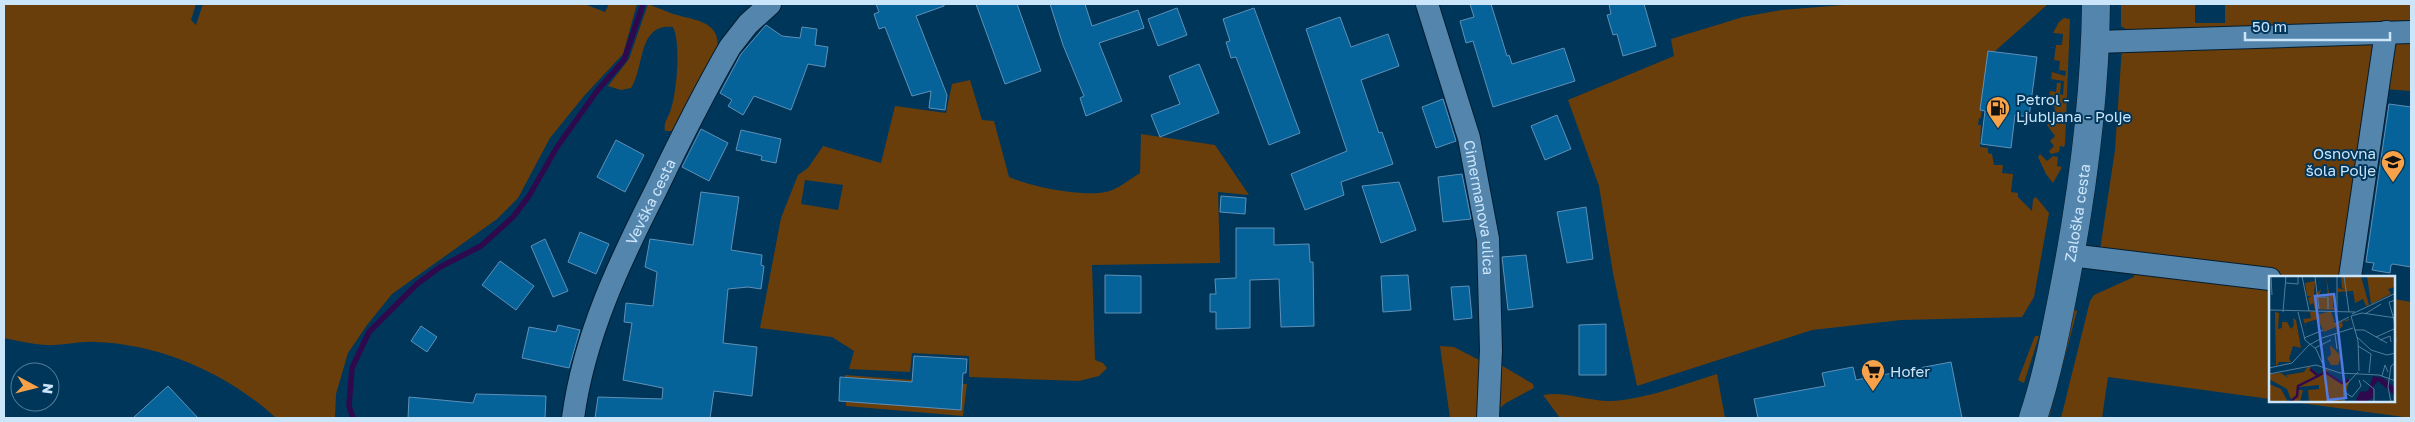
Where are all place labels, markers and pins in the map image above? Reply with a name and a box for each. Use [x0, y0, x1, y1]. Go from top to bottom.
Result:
place label: Petrol - Ljubljana - Polje [2016, 90, 2132, 125]
fuel station icon: Petrol - Ljubljana - Polje [1985, 95, 2011, 129]
place label: Osnovna šola Polje [2306, 144, 2376, 179]
school or university icon: Osnovna šola Polje [2380, 149, 2406, 183]
supermarket icon: Hofer [1860, 358, 1886, 392]
place label: Hofer [1890, 362, 1930, 380]

